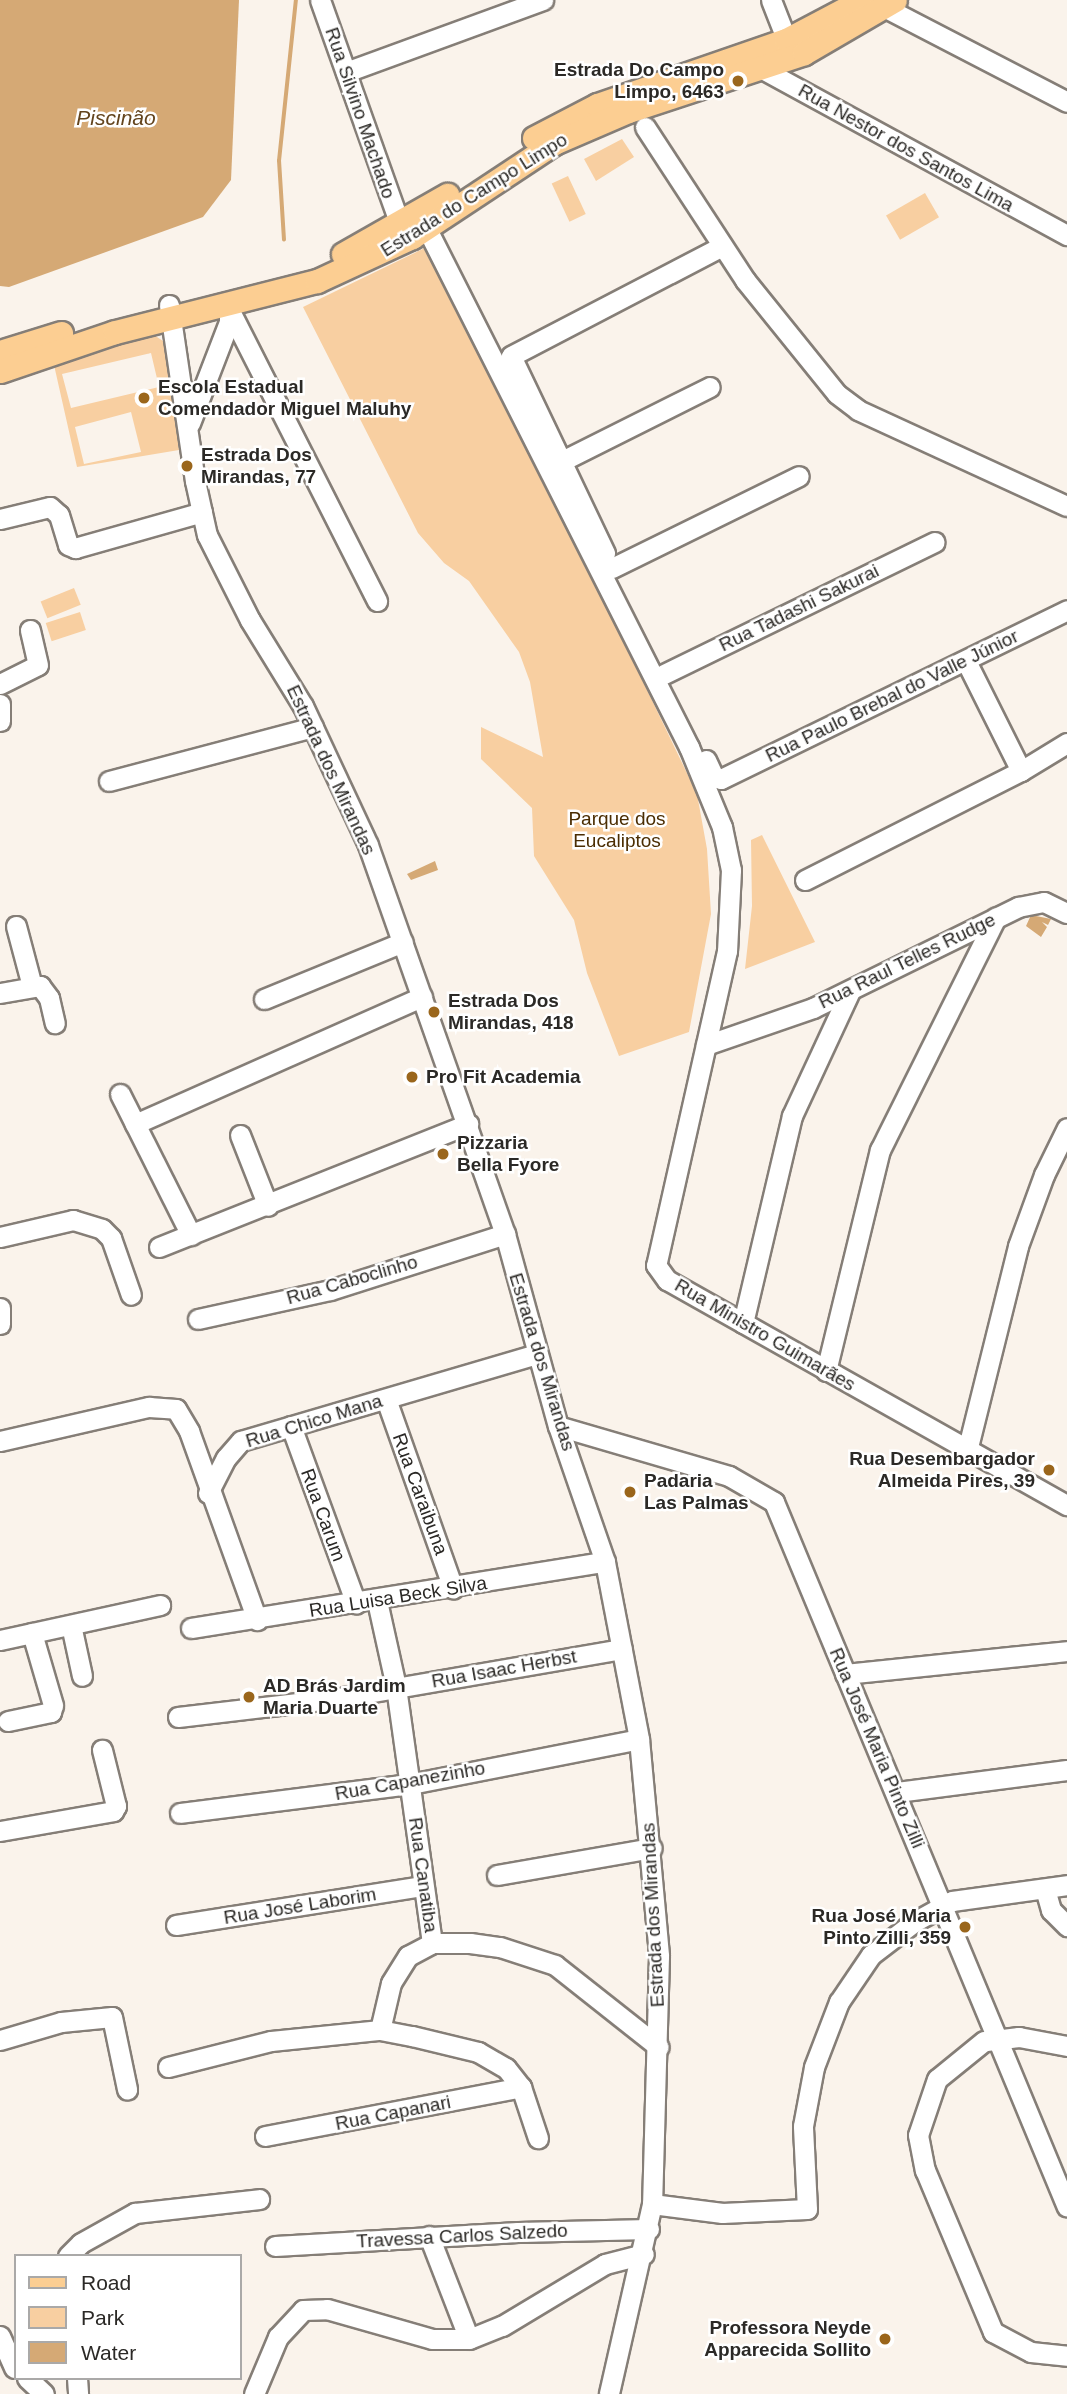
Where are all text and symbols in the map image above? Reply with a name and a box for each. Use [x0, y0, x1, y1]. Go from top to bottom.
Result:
street label: Rua Silvino Machado [320, 24, 400, 202]
place label: Estrada Do Campo Limpo, 6463 [554, 59, 724, 103]
marker: Estrada Do Campo Limpo, 6463 [730, 73, 746, 89]
street label: Rua Nestor dos Santos Lima [794, 79, 1018, 217]
water label: Piscinão [76, 105, 156, 131]
street label: Estrada do Campo Limpo [377, 128, 571, 262]
place label: Escola Estadual Comendador Miguel Maluhy [158, 376, 411, 420]
marker: Escola Estadual Comendador Miguel Maluhy [136, 390, 152, 406]
place label: Estrada Dos Mirandas, 77 [201, 444, 316, 488]
marker: Estrada Dos Mirandas, 77 [179, 458, 195, 474]
street label: Rua Tadashi Sakurai [715, 559, 883, 657]
street label: Rua Paulo Brebal do Valle Júnior [762, 625, 1022, 767]
street label: Estrada dos Mirandas [282, 681, 380, 859]
park label: Parque dos Eucaliptos [568, 808, 666, 852]
street label: Rua Raul Telles Rudge [815, 908, 999, 1014]
place label: Estrada Dos Mirandas, 418 [448, 990, 574, 1034]
marker: Estrada Dos Mirandas, 418 [426, 1004, 442, 1020]
place label: Pro Fit Academia [426, 1066, 581, 1088]
marker: Pro Fit Academia [404, 1069, 420, 1085]
place label: Pizzaria Bella Fyore [457, 1132, 559, 1176]
marker: Pizzaria Bella Fyore [435, 1146, 451, 1162]
street label: Rua Caboclinho [284, 1250, 420, 1310]
street label: Estrada dos Mirandas [504, 1270, 580, 1454]
street label: Rua Ministro Guimarães [671, 1274, 859, 1396]
street label: Rua Chico Mana [243, 1389, 385, 1453]
street label: Rua Caraibuna [387, 1430, 453, 1558]
place label: Rua Desembargador Almeida Pires, 39 [849, 1448, 1035, 1492]
marker: Rua Desembargador Almeida Pires, 39 [1041, 1462, 1057, 1478]
street label: Rua Carum [296, 1465, 350, 1565]
place label: Padaria Las Palmas [644, 1470, 749, 1514]
marker: Padaria Las Palmas [622, 1484, 638, 1500]
street label: Rua Luisa Beck Silva [308, 1572, 488, 1622]
street label: Rua José Maria Pinto Zilli [824, 1644, 930, 1852]
street label: Rua Isaac Herbst [430, 1645, 578, 1693]
place label: AD Brás Jardim Maria Duarte [263, 1675, 406, 1719]
marker: AD Brás Jardim Maria Duarte [241, 1689, 257, 1705]
street label: Rua Capanezinho [333, 1757, 487, 1805]
street label: Rua Canatiba [404, 1816, 442, 1934]
street label: Estrada dos Mirandas [637, 1822, 669, 2008]
street label: Rua José Laborim [222, 1883, 378, 1929]
place label: Rua José Maria Pinto Zilli, 359 [812, 1905, 951, 1949]
marker: Rua José Maria Pinto Zilli, 359 [957, 1919, 973, 1935]
street label: Rua Capanari [333, 2091, 453, 2135]
street label: Travessa Carlos Salzedo [356, 2219, 568, 2253]
legend [14, 2254, 242, 2380]
text: Road [81, 2271, 131, 2294]
text: Park [81, 2306, 124, 2329]
place label: Professora Neyde Apparecida Sollito [704, 2317, 871, 2361]
marker: Professora Neyde Apparecida Sollito [877, 2331, 893, 2347]
text: Water [81, 2341, 136, 2364]

